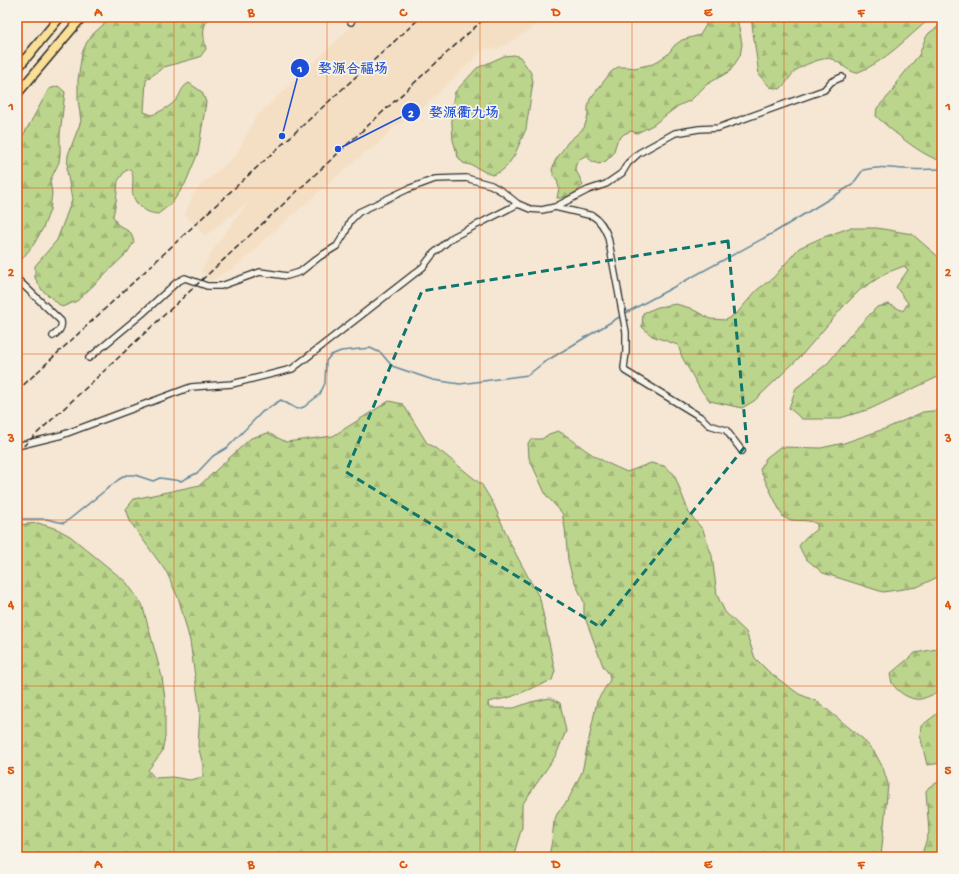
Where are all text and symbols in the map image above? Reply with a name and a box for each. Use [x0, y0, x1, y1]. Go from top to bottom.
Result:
text: A [93, 6, 103, 21]
text: B [247, 6, 256, 21]
text: C [398, 6, 408, 21]
text: D [551, 6, 561, 21]
text: E [704, 6, 713, 21]
text: F [857, 6, 866, 21]
callout: 婺源合福场 [290, 55, 396, 81]
text: 婺源合福场 [318, 61, 388, 79]
text: 1 [297, 63, 303, 77]
callout: 婺源衢九场 [401, 99, 507, 125]
text: 1 [7, 100, 14, 115]
text: 1 [944, 100, 951, 115]
text: 婺源衢九场 [429, 105, 499, 123]
text: 2 [408, 108, 414, 122]
text: 2 [8, 266, 15, 281]
text: 2 [945, 266, 952, 281]
text: 3 [7, 432, 15, 447]
text: 3 [944, 432, 952, 447]
text: 4 [7, 598, 15, 613]
text: 4 [944, 598, 952, 613]
text: 5 [8, 764, 15, 779]
text: 5 [945, 764, 952, 779]
text: A [93, 858, 103, 873]
text: B [247, 858, 256, 873]
text: C [398, 858, 408, 873]
text: D [551, 858, 561, 873]
text: E [704, 858, 713, 873]
text: F [857, 858, 866, 873]

